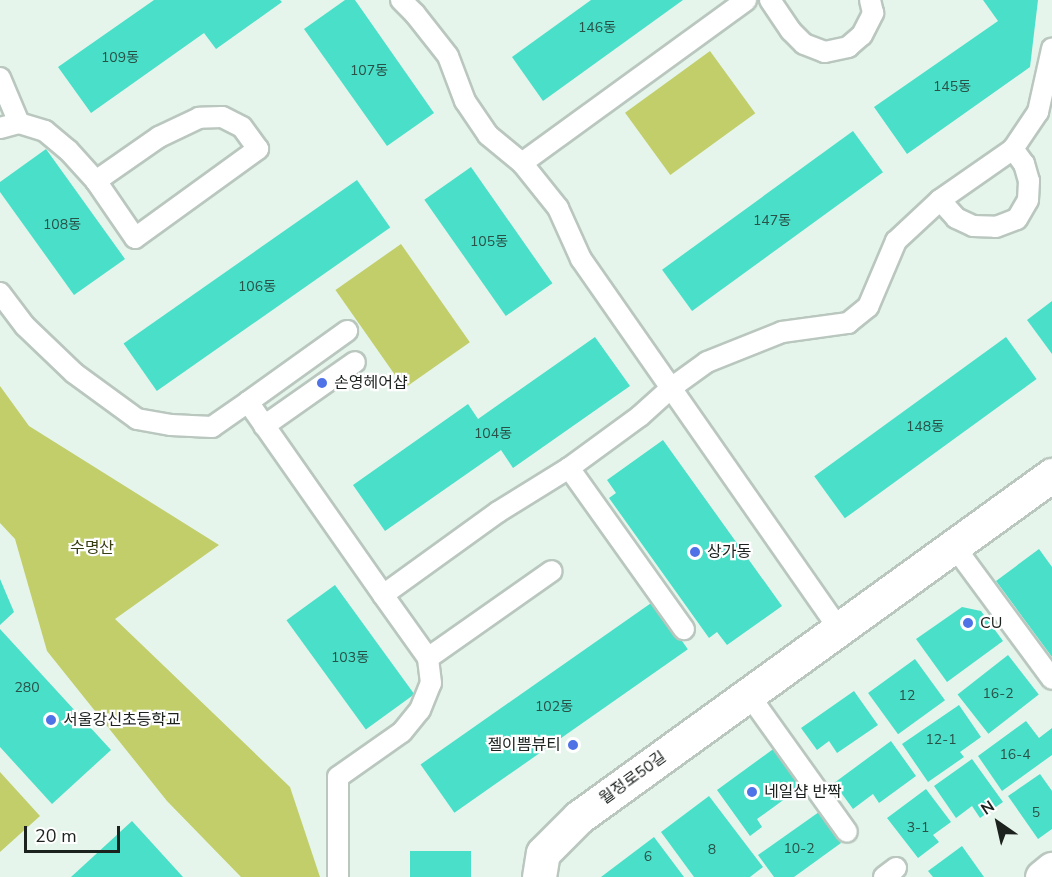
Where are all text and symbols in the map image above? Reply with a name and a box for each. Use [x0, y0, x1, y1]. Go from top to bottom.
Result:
house number: 146동 [578, 20, 616, 36]
house number: 109동 [101, 50, 139, 66]
house number: 107동 [350, 63, 388, 79]
house number: 145동 [933, 79, 971, 95]
house number: 147동 [753, 213, 791, 229]
house number: 108동 [43, 217, 81, 233]
house number: 105동 [470, 234, 508, 250]
house number: 106동 [238, 279, 276, 295]
place label: 손영헤어샵 [334, 373, 408, 393]
marker: 손영헤어샵 [315, 376, 329, 390]
house number: 148동 [906, 419, 944, 435]
house number: 104동 [474, 426, 512, 442]
park label: 수명산 [70, 538, 114, 558]
place label: 상가동 [707, 542, 751, 562]
marker: 상가동 [688, 545, 702, 559]
place label: CU [980, 613, 1002, 633]
marker: CU [961, 616, 975, 630]
house number: 103동 [331, 650, 369, 666]
house number: 280 [14, 680, 40, 696]
house number: 16-2 [982, 686, 1014, 702]
house number: 12 [899, 688, 915, 704]
house number: 102동 [535, 699, 573, 715]
place label: 서울강신초등학교 [63, 710, 181, 730]
marker: 서울강신초등학교 [44, 713, 58, 727]
house number: 12-1 [925, 732, 957, 748]
place label: 젤이쁨뷰티 [487, 735, 561, 755]
marker: 젤이쁨뷰티 [566, 738, 580, 752]
street label: 월정로50길 [596, 747, 670, 809]
house number: 16-4 [999, 747, 1031, 763]
place label: 네일샵 반짝 [764, 782, 842, 802]
marker: 네일샵 반짝 [745, 785, 759, 799]
north arrow [968, 793, 1028, 853]
text: N [977, 796, 999, 821]
house number: 5 [1032, 805, 1040, 821]
scale bar [27, 814, 123, 852]
house number: 3-1 [907, 820, 929, 836]
text: 20 m [35, 824, 77, 848]
house number: 10-2 [783, 841, 815, 857]
house number: 8 [708, 842, 716, 858]
house number: 6 [644, 849, 652, 865]

